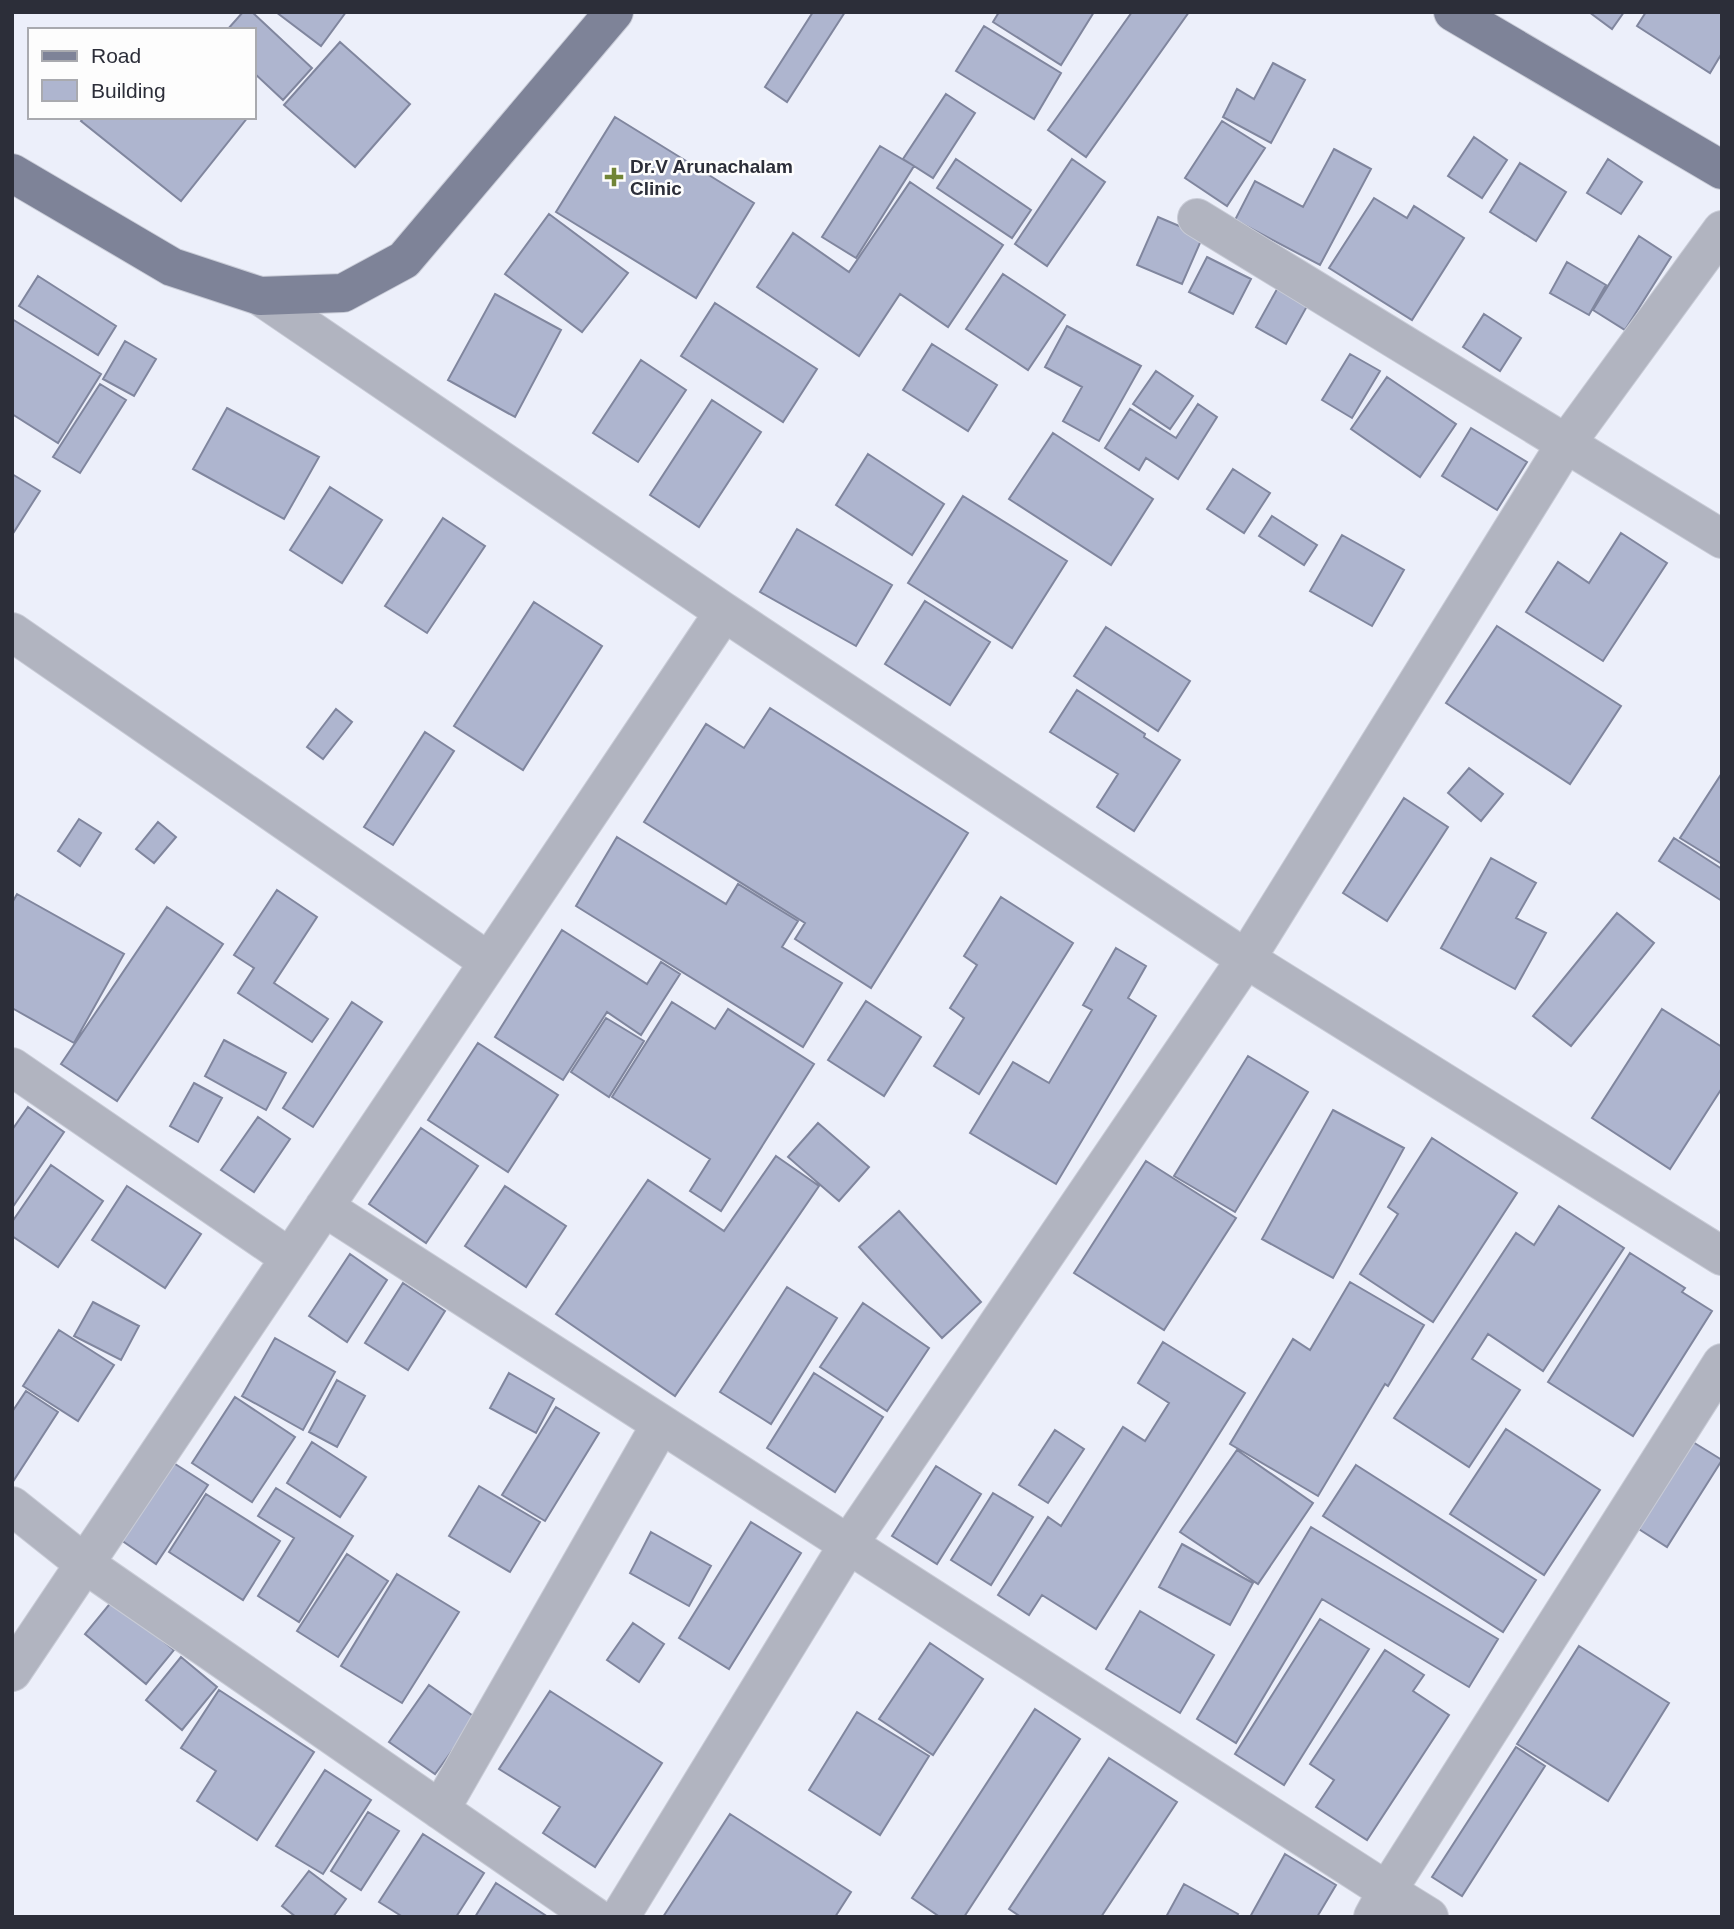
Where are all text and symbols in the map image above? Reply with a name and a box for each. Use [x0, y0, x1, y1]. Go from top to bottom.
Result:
legend [28, 28, 256, 119]
text: Road [91, 44, 141, 67]
text: Building [91, 79, 166, 102]
place label: Dr.V Arunachalam Clinic [630, 156, 793, 199]
marker: Dr.V Arunachalam Clinic [604, 167, 624, 187]

